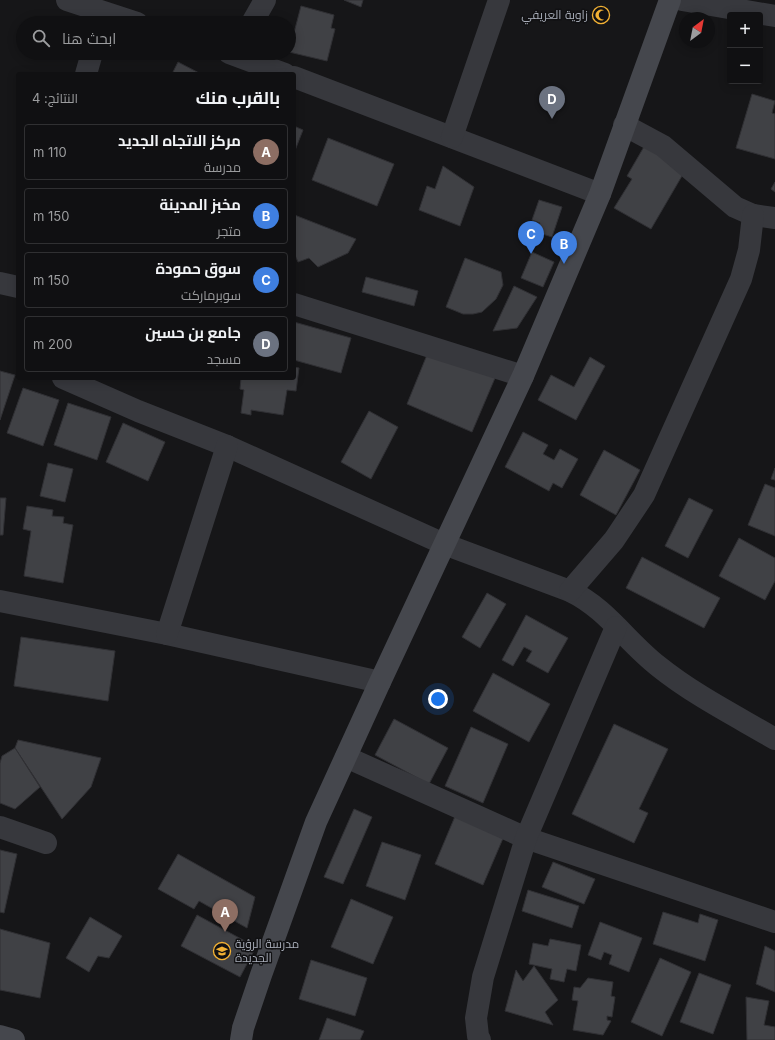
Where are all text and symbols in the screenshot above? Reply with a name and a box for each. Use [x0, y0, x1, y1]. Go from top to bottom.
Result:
mosque icon: زاوية العريفي [591, 5, 611, 25]
place label: زاوية العريفي [521, 7, 588, 25]
north arrow [679, 12, 715, 48]
map controls [727, 12, 763, 84]
button: + [727, 12, 763, 48]
search box [16, 16, 296, 60]
icon: search [30, 27, 52, 49]
text: ابحث هنا [62, 29, 116, 48]
button: − [727, 48, 763, 84]
pin: D [539, 86, 565, 119]
text: بالقرب منك [196, 88, 280, 108]
text: النتائج: 4 [32, 90, 78, 106]
text: مركز الاتجاه الجديد [118, 131, 241, 150]
text: 110 m [33, 144, 67, 160]
text: A [261, 144, 271, 160]
text: مدرسة [204, 159, 241, 175]
text: مخبز المدينة [160, 195, 241, 214]
text: 150 m [33, 208, 69, 224]
text: B [262, 208, 270, 224]
pin: C [518, 221, 544, 254]
text: متجر [217, 223, 241, 239]
pin: B [551, 231, 577, 264]
text: سوق حمودة [156, 259, 241, 278]
text: 150 m [33, 272, 69, 288]
text: C [261, 272, 271, 288]
text: سوبرماركت [181, 287, 241, 303]
text: جامع بن حسين [145, 323, 241, 342]
text: 200 m [33, 336, 72, 352]
text: D [261, 336, 271, 352]
text: مسجد [207, 351, 241, 367]
your location [428, 689, 448, 709]
pin: A [212, 899, 238, 932]
place label: مدرسة الرؤية الجديدة [235, 936, 299, 965]
school or university icon: مدرسة الرؤية الجديدة [212, 941, 232, 961]

